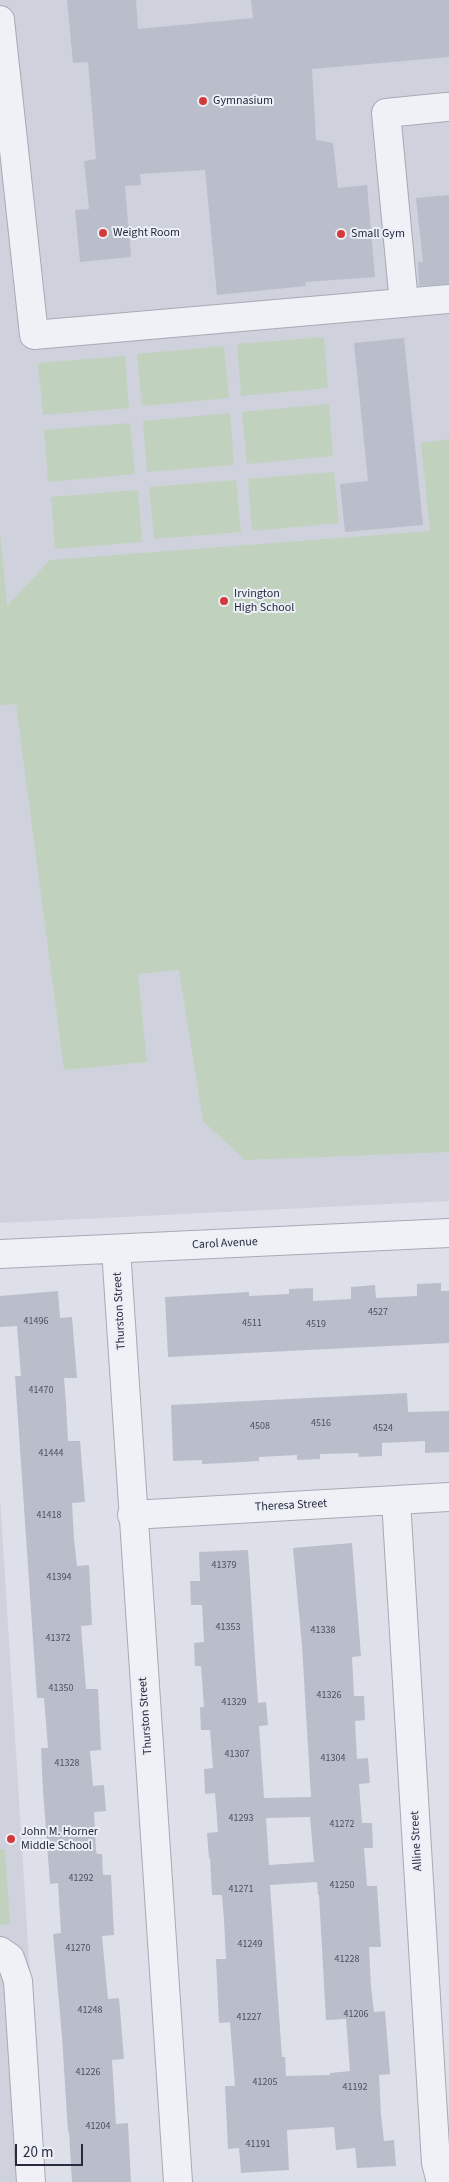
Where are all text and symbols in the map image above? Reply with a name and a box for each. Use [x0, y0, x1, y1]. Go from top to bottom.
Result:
place label: Gymnasium [213, 94, 273, 108]
marker: Gymnasium [197, 95, 209, 107]
place label: Weight Room [113, 226, 180, 240]
marker: Weight Room [97, 227, 109, 239]
place label: Small Gym [351, 227, 405, 241]
marker: Small Gym [335, 228, 347, 240]
place label: Irvington High School [234, 587, 294, 615]
marker: Irvington High School [218, 595, 230, 607]
street label: Carol Avenue [192, 1235, 258, 1253]
street label: Thurston Street [111, 1272, 129, 1350]
house number: 4527 [368, 1307, 388, 1319]
house number: 41496 [24, 1316, 48, 1328]
house number: 4511 [242, 1318, 262, 1330]
house number: 4519 [306, 1319, 326, 1331]
house number: 41470 [29, 1385, 53, 1397]
house number: 4516 [311, 1418, 331, 1430]
house number: 4508 [250, 1421, 270, 1433]
house number: 4524 [373, 1423, 393, 1435]
house number: 41444 [39, 1448, 63, 1460]
street label: Theresa Street [254, 1497, 328, 1515]
house number: 41418 [37, 1510, 61, 1522]
house number: 41379 [212, 1560, 236, 1572]
house number: 41394 [47, 1572, 71, 1584]
house number: 41353 [216, 1622, 240, 1634]
house number: 41338 [311, 1625, 335, 1637]
house number: 41372 [46, 1633, 70, 1645]
street label: Thurston Street [136, 1677, 156, 1755]
house number: 41350 [49, 1683, 73, 1695]
house number: 41326 [317, 1690, 341, 1702]
house number: 41329 [222, 1697, 246, 1709]
house number: 41307 [225, 1749, 249, 1761]
house number: 41304 [321, 1753, 345, 1765]
house number: 41328 [55, 1758, 79, 1770]
street label: Alline Street [408, 1810, 426, 1872]
house number: 41293 [229, 1813, 253, 1825]
house number: 41272 [330, 1819, 354, 1831]
place label: John M. Horner Middle School [21, 1825, 98, 1853]
marker: John M. Horner Middle School [5, 1833, 17, 1845]
house number: 41292 [69, 1873, 93, 1885]
house number: 41250 [330, 1880, 354, 1892]
house number: 41271 [229, 1884, 253, 1896]
house number: 41249 [238, 1939, 262, 1951]
house number: 41270 [66, 1943, 90, 1955]
house number: 41228 [335, 1954, 359, 1966]
house number: 41248 [78, 2005, 102, 2017]
house number: 41206 [344, 2009, 368, 2021]
house number: 41227 [237, 2012, 261, 2024]
house number: 41226 [76, 2067, 100, 2079]
house number: 41205 [253, 2077, 277, 2089]
house number: 41192 [343, 2082, 367, 2094]
house number: 41204 [86, 2121, 110, 2133]
scale bar [18, 2134, 85, 2166]
house number: 41191 [246, 2139, 270, 2151]
text: 20 m [23, 2142, 53, 2163]

